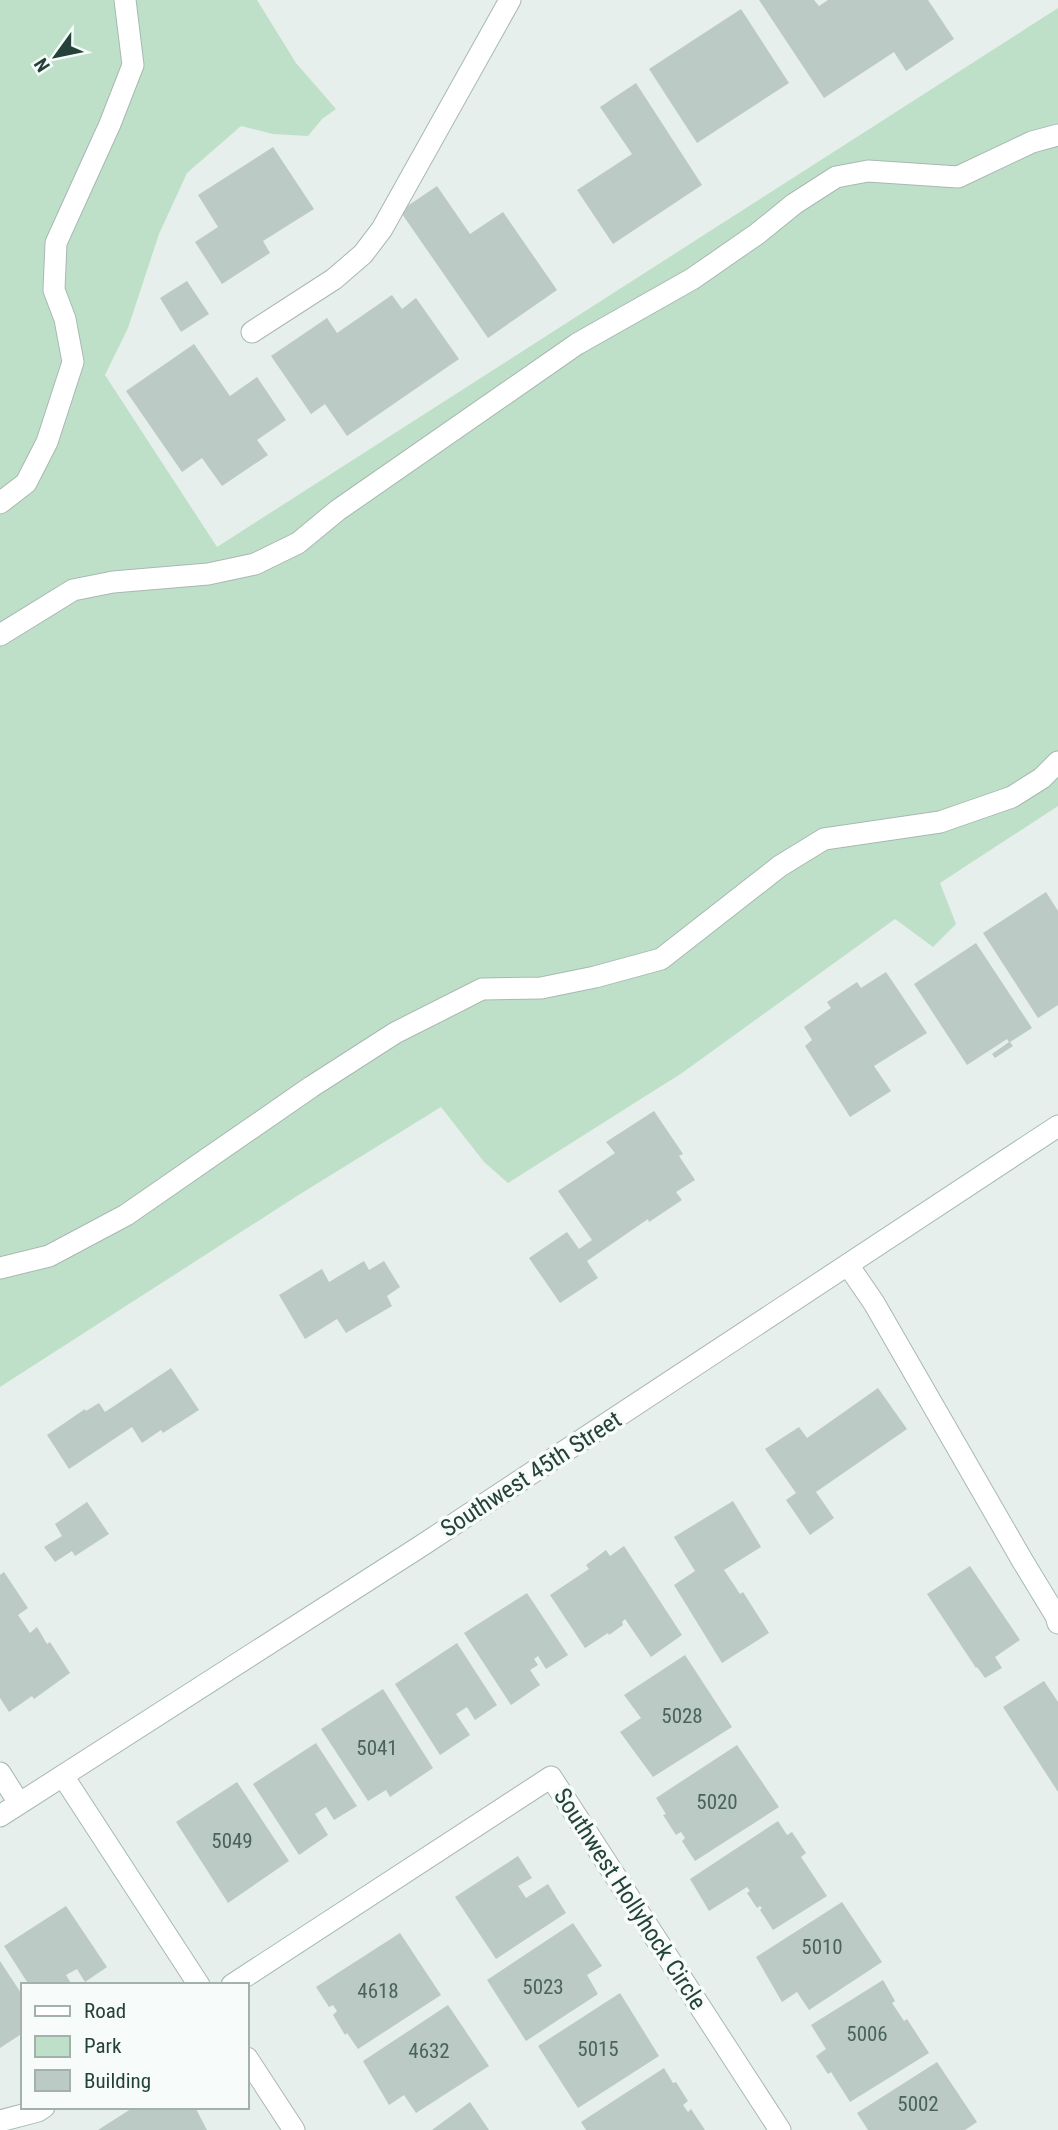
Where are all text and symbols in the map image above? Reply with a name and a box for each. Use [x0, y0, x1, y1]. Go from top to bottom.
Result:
north arrow [21, 21, 91, 91]
text: N [29, 54, 55, 76]
street label: Southwest 45th Street [436, 1405, 626, 1543]
house number: 5028 [661, 1704, 703, 1728]
house number: 5041 [356, 1736, 398, 1760]
street label: Southwest Hollyhock Circle [548, 1783, 712, 2015]
house number: 5020 [696, 1790, 738, 1814]
house number: 5049 [211, 1829, 253, 1853]
house number: 5010 [801, 1935, 843, 1959]
house number: 5023 [522, 1975, 564, 1999]
house number: 4618 [357, 1979, 399, 2003]
legend [21, 1983, 248, 2109]
text: Road [84, 1999, 126, 2023]
house number: 5006 [846, 2022, 888, 2046]
text: Park [84, 2034, 122, 2058]
house number: 5015 [577, 2037, 619, 2061]
house number: 4632 [408, 2039, 450, 2063]
text: Building [84, 2069, 151, 2093]
house number: 5002 [897, 2092, 939, 2116]

